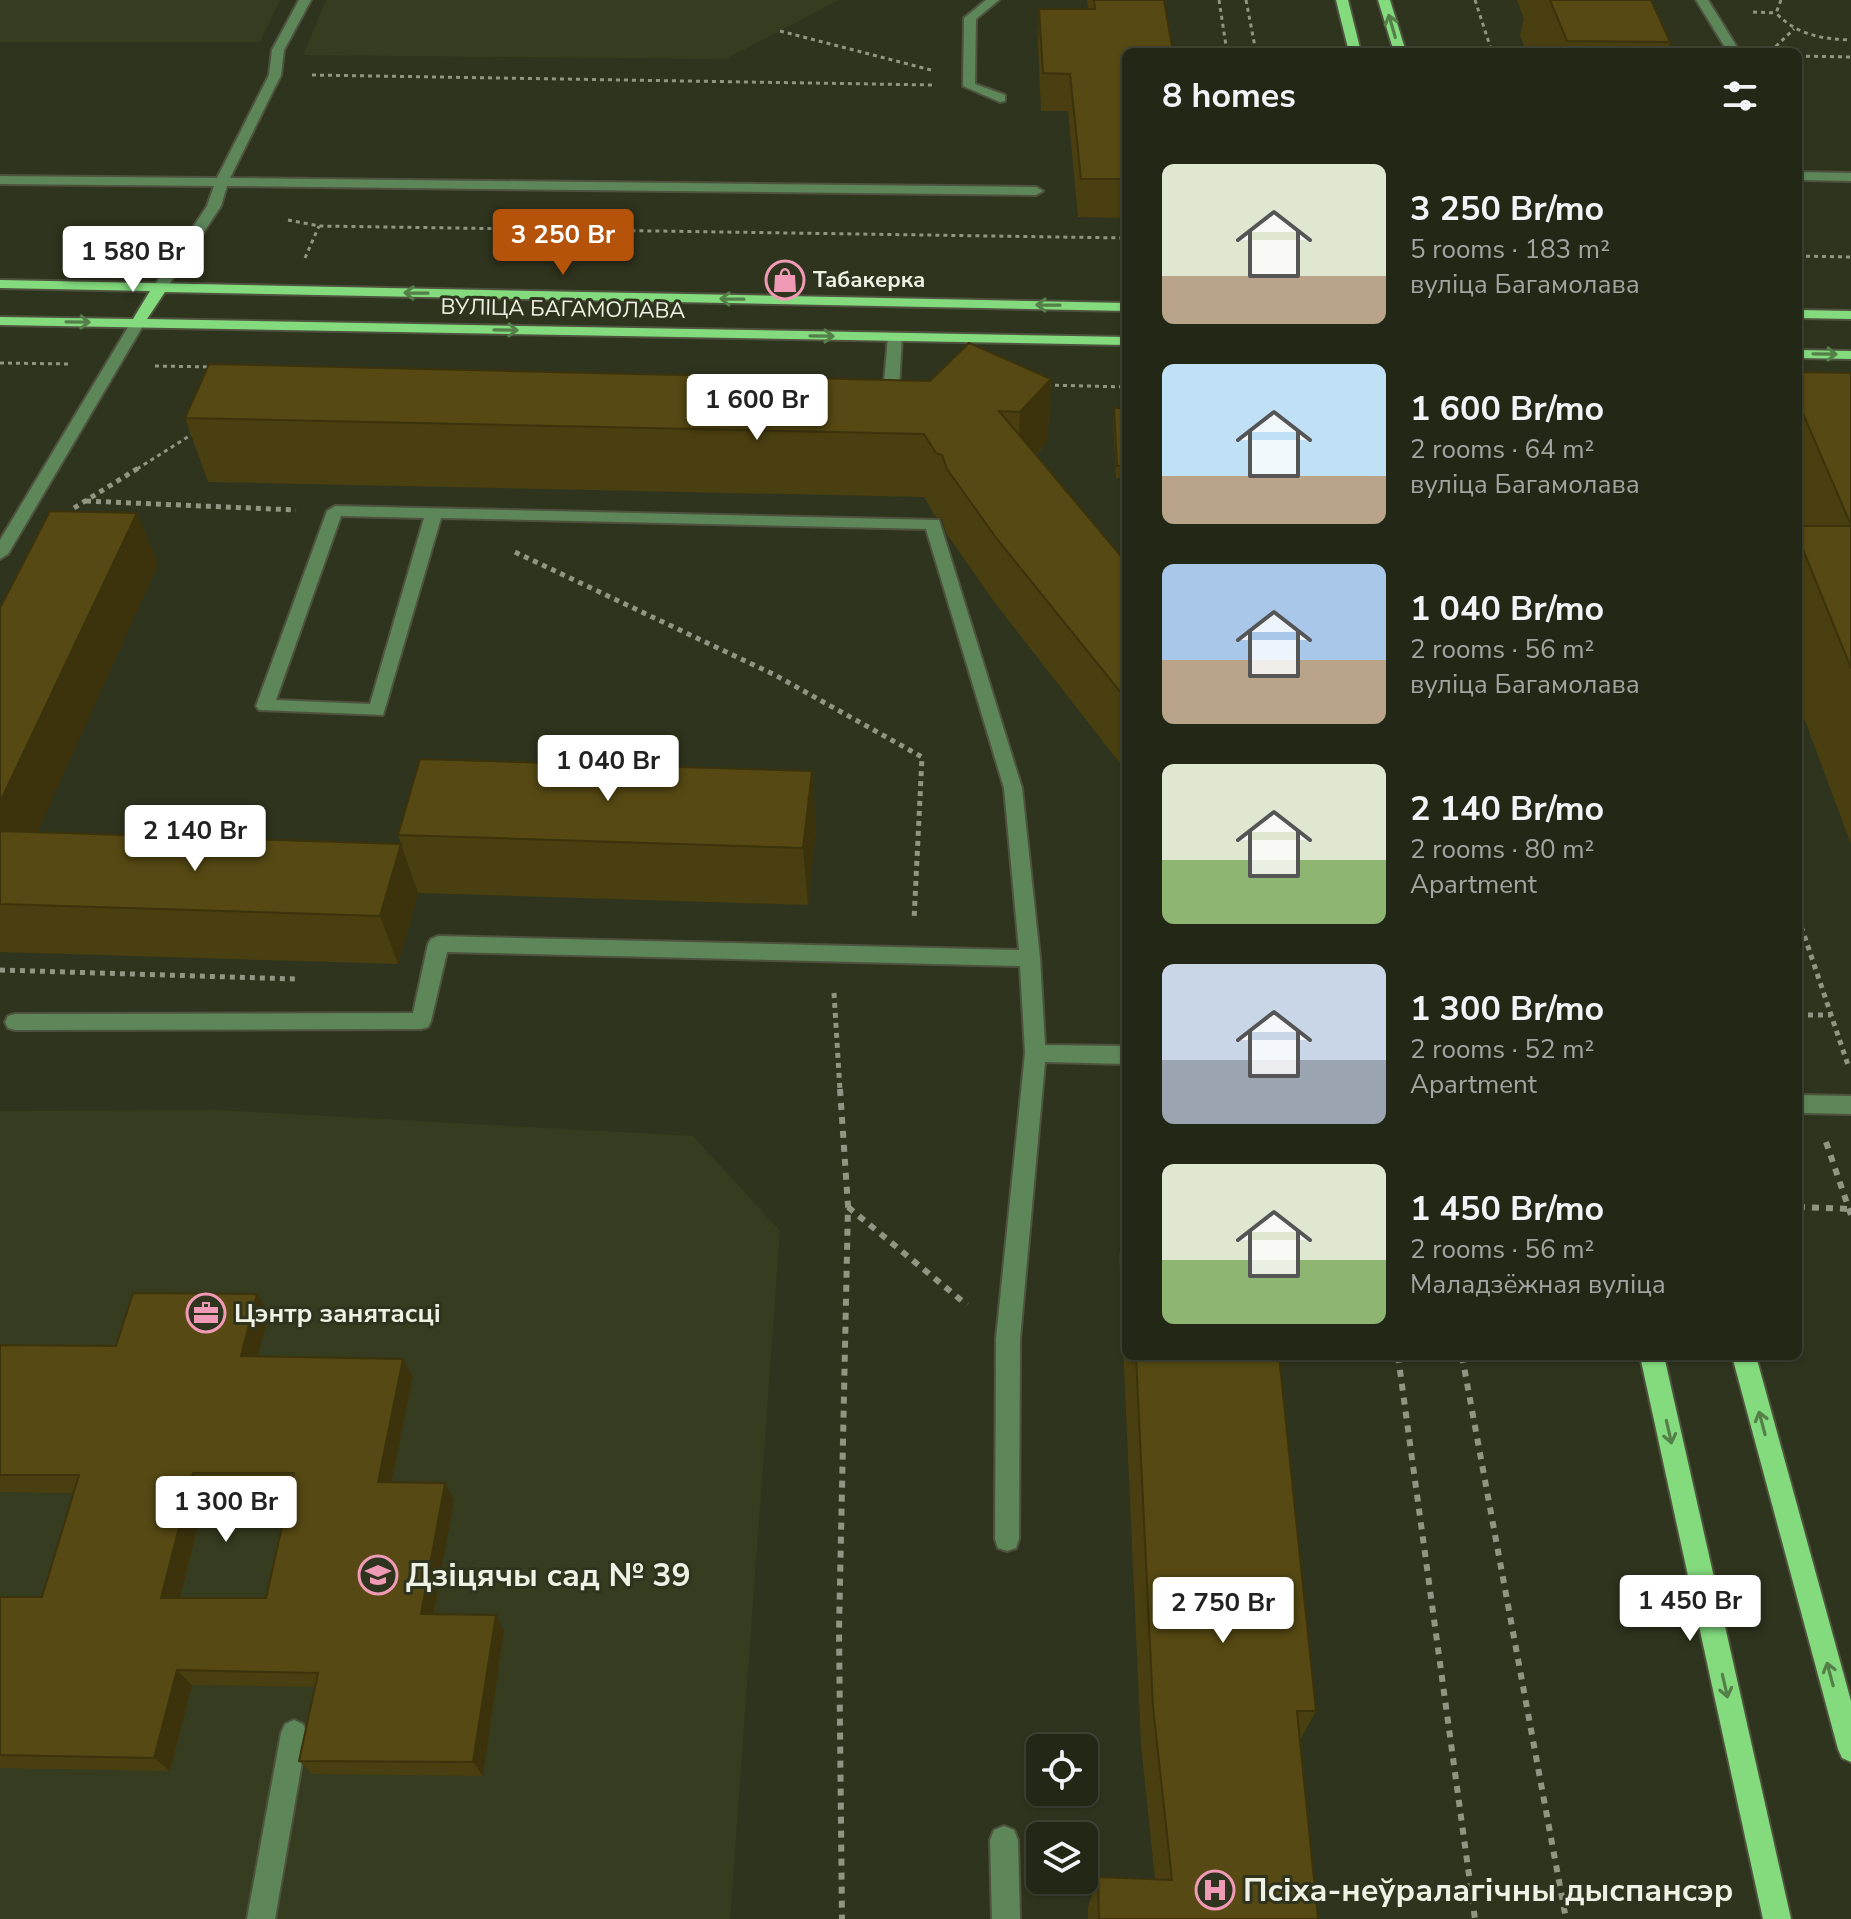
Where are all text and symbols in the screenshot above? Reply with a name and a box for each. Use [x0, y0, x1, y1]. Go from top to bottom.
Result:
one-way arrow [1384, 14, 1398, 39]
text: 8 homes [1162, 73, 1296, 119]
icon: filters [1718, 74, 1762, 118]
text: 3 250 Br/mo [1410, 186, 1604, 232]
icon: home [1226, 196, 1322, 292]
pin: 3 250 Br [480, 209, 646, 277]
text: 3 250 Br [511, 217, 615, 252]
pin: 1 580 Br [50, 226, 216, 294]
text: 5 rooms · 183 m² [1410, 232, 1610, 267]
text: 1 580 Br [81, 234, 185, 269]
shop icon: Табакерка [764, 259, 806, 301]
place label: Табакерка [813, 265, 925, 295]
text: вуліца Багамолава [1410, 267, 1640, 302]
one-way arrow [403, 286, 430, 301]
street label: ВУЛІЦА БАГАМОЛАВА [440, 292, 686, 326]
one-way arrow [719, 292, 746, 307]
one-way arrow [1035, 298, 1062, 313]
one-way arrow [64, 315, 91, 330]
one-way arrow [492, 322, 519, 338]
one-way arrow [808, 328, 835, 343]
one-way arrow [1811, 347, 1837, 362]
pin: 1 600 Br [674, 374, 840, 442]
text: 1 600 Br [705, 382, 809, 417]
text: 1 600 Br/mo [1410, 386, 1604, 432]
icon: home [1226, 396, 1322, 492]
text: 2 rooms · 64 m² [1410, 432, 1594, 467]
text: вуліца Багамолава [1410, 467, 1640, 502]
text: 1 040 Br/mo [1410, 586, 1604, 632]
icon: home [1226, 596, 1322, 692]
text: 2 rooms · 56 m² [1410, 632, 1594, 667]
text: вуліца Багамолава [1410, 667, 1640, 702]
pin: 1 040 Br [525, 735, 691, 803]
text: 1 040 Br [556, 743, 660, 778]
text: 2 140 Br/mo [1410, 786, 1604, 832]
icon: home [1226, 796, 1322, 892]
pin: 2 140 Br [112, 805, 278, 873]
text: 2 140 Br [143, 813, 247, 848]
text: 2 rooms · 80 m² [1410, 832, 1594, 867]
text: Apartment [1410, 867, 1537, 902]
text: 1 300 Br/mo [1410, 986, 1604, 1032]
icon: home [1226, 996, 1322, 1092]
text: 2 rooms · 52 m² [1410, 1032, 1594, 1067]
text: Apartment [1410, 1067, 1537, 1102]
text: 1 450 Br/mo [1410, 1186, 1604, 1232]
icon: home [1226, 1196, 1322, 1292]
text: 2 rooms · 56 m² [1410, 1232, 1594, 1267]
text: Маладзёжная вуліца [1410, 1267, 1666, 1302]
office icon: Цэнтр занятасці [185, 1292, 227, 1334]
place label: Цэнтр занятасці [234, 1296, 441, 1331]
one-way arrow [1754, 1411, 1769, 1437]
one-way arrow [1662, 1419, 1677, 1444]
pin: 1 300 Br [143, 1476, 309, 1544]
text: 1 300 Br [174, 1484, 278, 1519]
school or university icon: Дзіцячы сад № 39 [357, 1554, 399, 1596]
place label: Дзіцячы сад № 39 [406, 1554, 691, 1597]
pin: 1 450 Br [1607, 1575, 1773, 1643]
pin: 2 750 Br [1140, 1577, 1306, 1645]
text: 1 450 Br [1638, 1583, 1742, 1618]
text: 2 750 Br [1171, 1585, 1275, 1620]
one-way arrow [1822, 1662, 1837, 1688]
one-way arrow [1718, 1673, 1733, 1698]
map controls [1026, 1734, 1098, 1894]
button: locate [1026, 1734, 1098, 1806]
button: layers [1026, 1822, 1098, 1894]
hospital icon: Псіха-неўралагічны дыспансэр [1194, 1869, 1236, 1911]
place label: Псіха-неўралагічны дыспансэр [1243, 1869, 1733, 1912]

